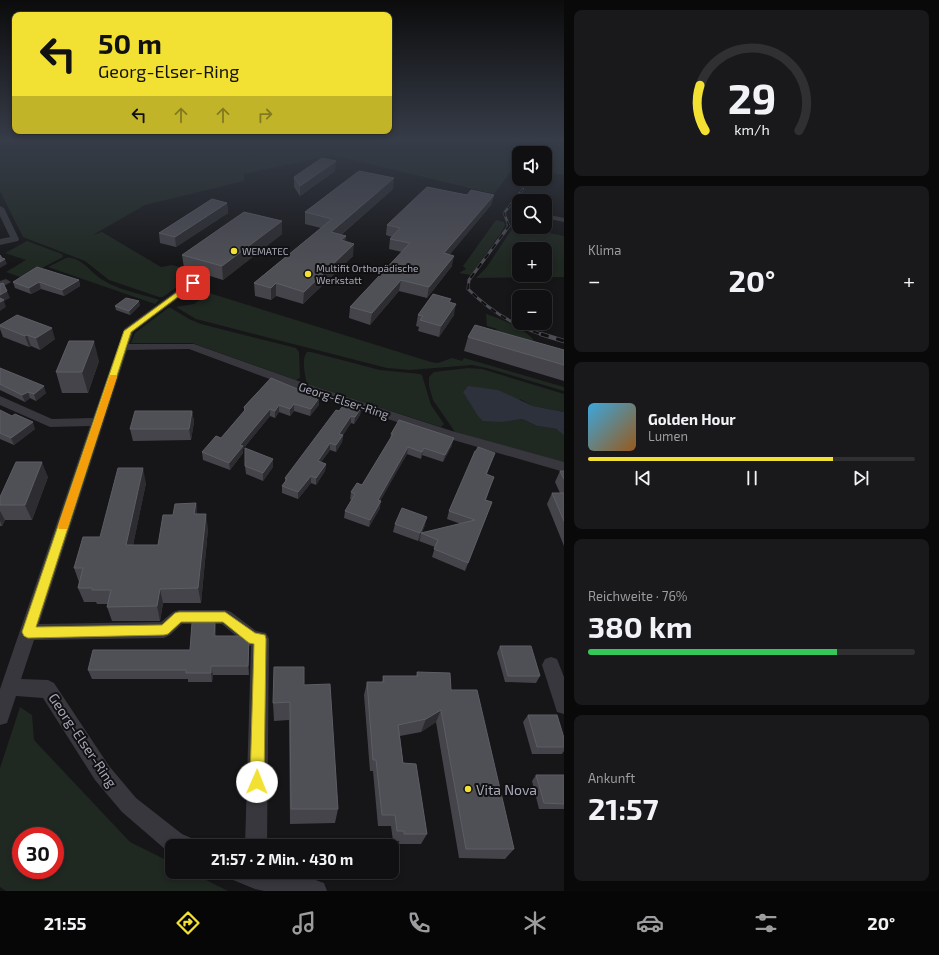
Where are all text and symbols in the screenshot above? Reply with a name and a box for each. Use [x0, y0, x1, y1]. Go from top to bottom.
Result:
text: 50 m [98, 26, 162, 60]
icon: left [32, 28, 84, 80]
text: Georg-Elser-Ring [98, 60, 239, 82]
text: 29 [727, 72, 776, 122]
icon: left [128, 104, 150, 126]
icon: ahead [170, 104, 192, 126]
icon: ahead [212, 104, 234, 126]
icon: right [254, 104, 276, 126]
text: km/h [734, 121, 769, 138]
map controls [512, 146, 552, 330]
button: sound [512, 146, 552, 186]
button: search [512, 194, 552, 234]
button: + [512, 242, 552, 282]
text: Klima [588, 242, 621, 258]
place label: WEMATEC [242, 245, 289, 257]
marker: WEMATEC [229, 246, 239, 256]
place label: Multifit Orthopädische Werkstatt [316, 262, 418, 286]
text: 20° [729, 262, 775, 298]
pin [176, 266, 210, 300]
text: − [588, 267, 601, 293]
text: + [903, 267, 915, 293]
marker: Multifit Orthopädische Werkstatt [303, 269, 313, 279]
icon: arrive [182, 272, 204, 294]
button: − [512, 290, 552, 330]
street label: Georg-Elser-Ring [297, 379, 391, 421]
text: Golden Hour [648, 410, 736, 428]
text: Lumen [648, 428, 688, 444]
icon: previous [632, 467, 654, 489]
icon: pause [741, 467, 763, 489]
icon: next [850, 467, 872, 489]
text: Reichweite · 76% [588, 588, 687, 604]
text: 380 km [588, 608, 692, 644]
street label: Georg-Elser-Ring [45, 690, 121, 790]
position arrow [236, 761, 278, 803]
text: Ankunft [588, 770, 635, 786]
place label: Vita Nova [476, 781, 537, 798]
marker: Vita Nova [463, 784, 473, 794]
text: 21:57 [588, 790, 659, 826]
speed limit sign: 30 [12, 827, 64, 879]
text: 21:57 · 2 Min. · 430 m [211, 850, 353, 868]
icon: directions [174, 909, 202, 937]
icon: music [290, 909, 318, 937]
icon: phone [405, 909, 433, 937]
icon: climate [521, 909, 549, 937]
icon: car [636, 909, 664, 937]
icon: filters [752, 909, 780, 937]
text: 21:55 [44, 912, 87, 934]
text: 20° [867, 912, 895, 934]

